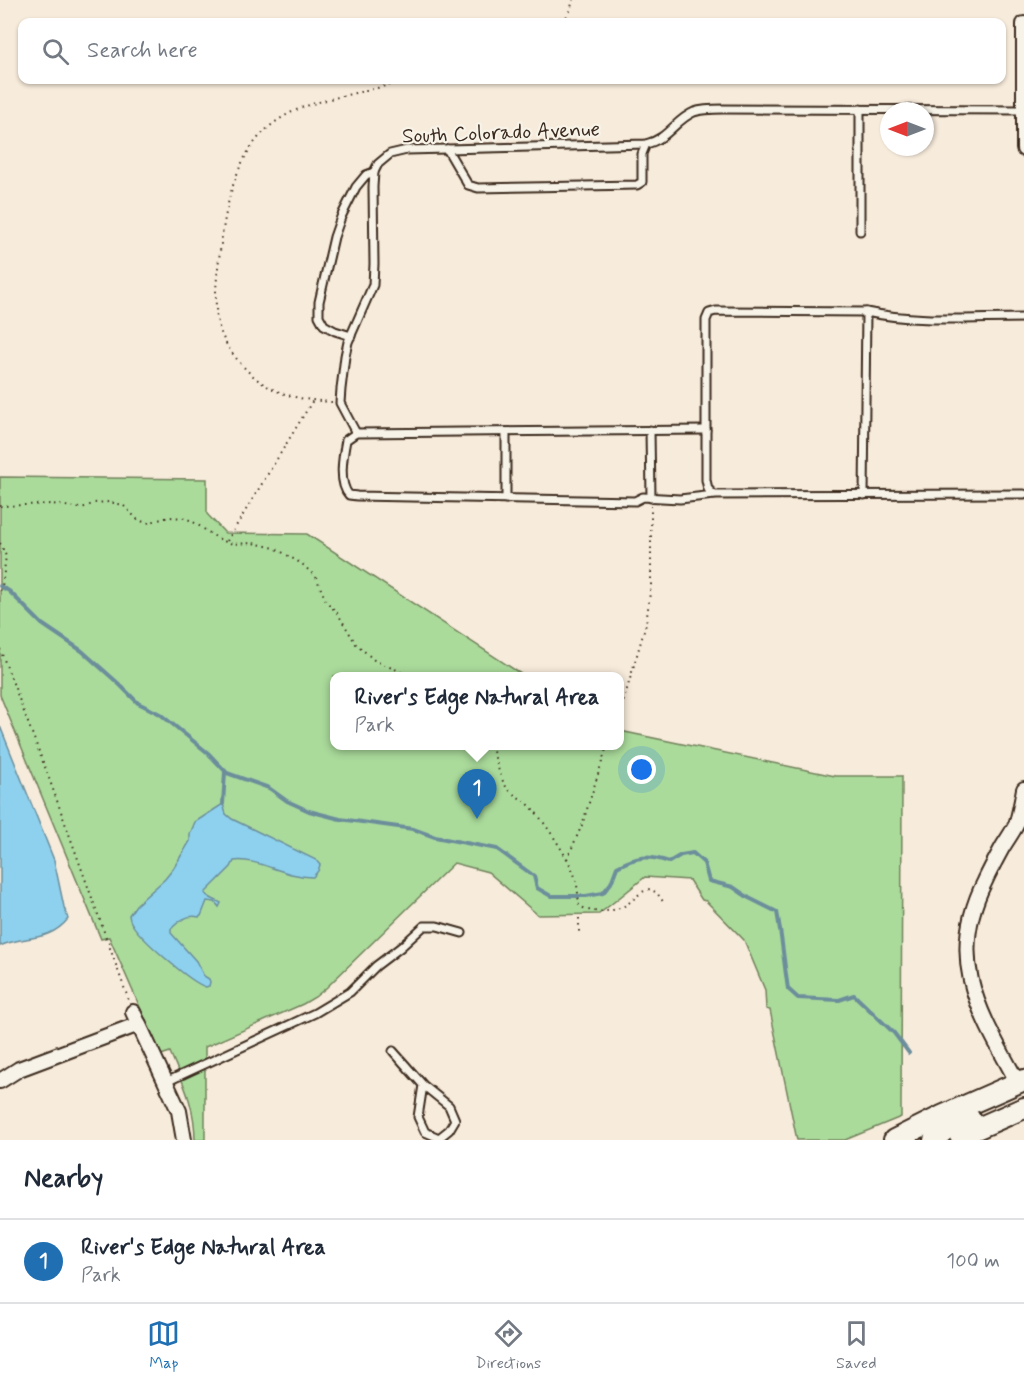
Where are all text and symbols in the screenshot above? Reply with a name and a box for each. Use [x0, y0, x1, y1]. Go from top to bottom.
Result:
search box [18, 18, 1006, 84]
icon: search [39, 35, 72, 68]
text: Search here [87, 37, 198, 65]
north arrow [880, 102, 934, 156]
street label: South Colorado Avenue [402, 116, 600, 150]
popup [330, 672, 624, 750]
text: River's Edge Natural Area [355, 684, 599, 712]
text: Park [355, 712, 394, 739]
your location [627, 755, 656, 784]
pin: 1 [458, 770, 496, 819]
text: Nearby [24, 1162, 103, 1196]
text: River's Edge Natural Area [81, 1234, 326, 1262]
text: 1 [39, 1248, 48, 1275]
text: 100 m [946, 1248, 1000, 1275]
text: Park [81, 1262, 121, 1289]
tab: Map [147, 1317, 180, 1374]
tab: Directions [475, 1317, 541, 1374]
tab: Saved [836, 1317, 877, 1374]

